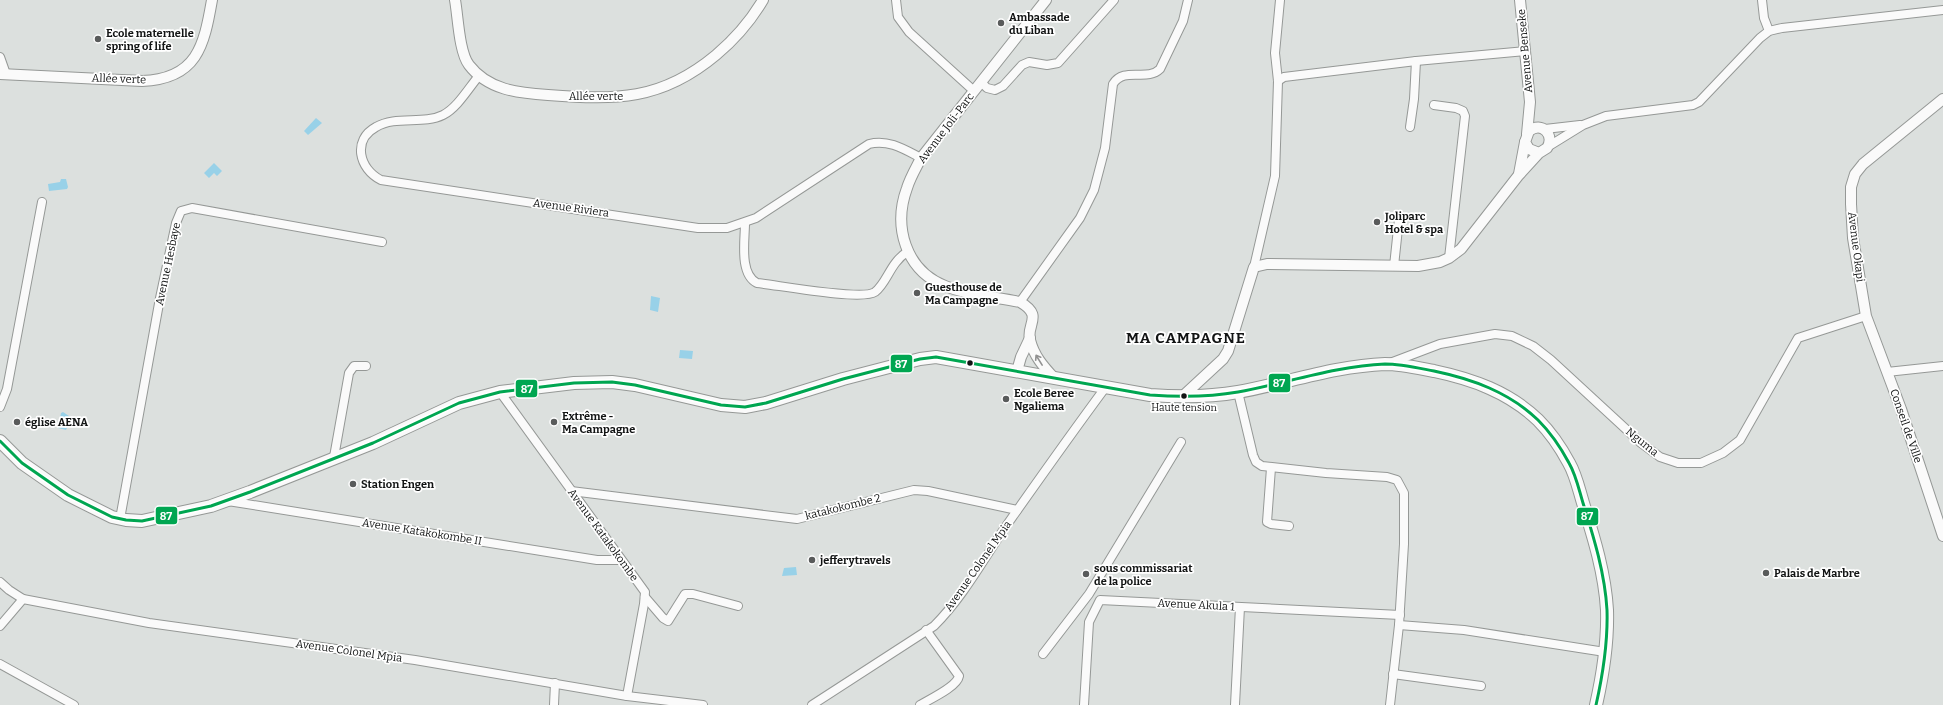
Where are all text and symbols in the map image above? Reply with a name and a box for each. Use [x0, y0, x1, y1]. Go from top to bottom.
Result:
street label: Avenue Benseke [1515, 9, 1535, 93]
place label: Ambassade du Liban [1009, 11, 1070, 37]
marker: Ambassade du Liban [996, 18, 1006, 28]
place label: Ecole maternelle spring of life [106, 27, 194, 53]
marker: Ecole maternelle spring of life [93, 34, 103, 44]
street label: Allée verte [92, 72, 146, 86]
street label: Allée verte [569, 90, 623, 103]
street label: Avenue Joli-Parc [915, 90, 977, 166]
street label: Avenue Riviera [532, 196, 610, 220]
place label: Joliparc Hotel & spa [1384, 210, 1444, 236]
street label: Avenue Okapi [1845, 211, 1867, 284]
marker: Joliparc Hotel & spa [1372, 217, 1382, 227]
street label: Avenue Hesbaye [153, 221, 183, 307]
place label: Guesthouse de Ma Campagne [925, 281, 1002, 307]
marker: Guesthouse de Ma Campagne [912, 288, 922, 298]
district label: MA CAMPAGNE [1126, 329, 1246, 347]
line badge: 87 [890, 354, 913, 373]
one-way arrow [1035, 355, 1043, 366]
text: 87 [895, 358, 907, 371]
unlabelled marker [965, 358, 975, 368]
line badge: 87 [1268, 373, 1291, 393]
text: 87 [1273, 377, 1285, 390]
line badge: 87 [515, 379, 538, 398]
text: 87 [521, 383, 533, 396]
place label: Ecole Beree Ngaliema [1014, 387, 1074, 413]
street label: Conseil de Ville [1887, 387, 1925, 465]
marker: Haute tension [1179, 391, 1189, 401]
marker: Ecole Beree Ngaliema [1001, 394, 1011, 404]
place label: Haute tension [1151, 402, 1217, 414]
place label: Extrême - Ma Campagne [562, 410, 635, 436]
place label: église AENA [25, 416, 88, 429]
marker: église AENA [12, 417, 22, 427]
marker: Extrême - Ma Campagne [549, 417, 559, 427]
street label: Nguma [1623, 425, 1661, 459]
place label: Station Engen [361, 478, 434, 491]
marker: Station Engen [348, 479, 358, 489]
street label: Avenue Katakokombe [565, 486, 641, 584]
street label: katakokombe 2 [804, 491, 882, 523]
line badge: 87 [155, 506, 178, 525]
line badge: 87 [1576, 507, 1599, 526]
text: 87 [160, 510, 172, 523]
text: 87 [1581, 510, 1593, 523]
street label: Avenue Katakokombe II [361, 516, 483, 548]
street label: Avenue Colonel Mpia [942, 518, 1014, 614]
place label: jefferytravels [819, 554, 891, 567]
marker: jefferytravels [807, 555, 817, 565]
place label: sous commissariat de la police [1094, 562, 1193, 588]
place label: Palais de Marbre [1774, 567, 1860, 580]
marker: Palais de Marbre [1761, 568, 1771, 578]
marker: sous commissariat de la police [1081, 569, 1091, 579]
street label: Avenue Akula 1 [1157, 596, 1235, 614]
street label: Avenue Colonel Mpia [295, 637, 403, 665]

